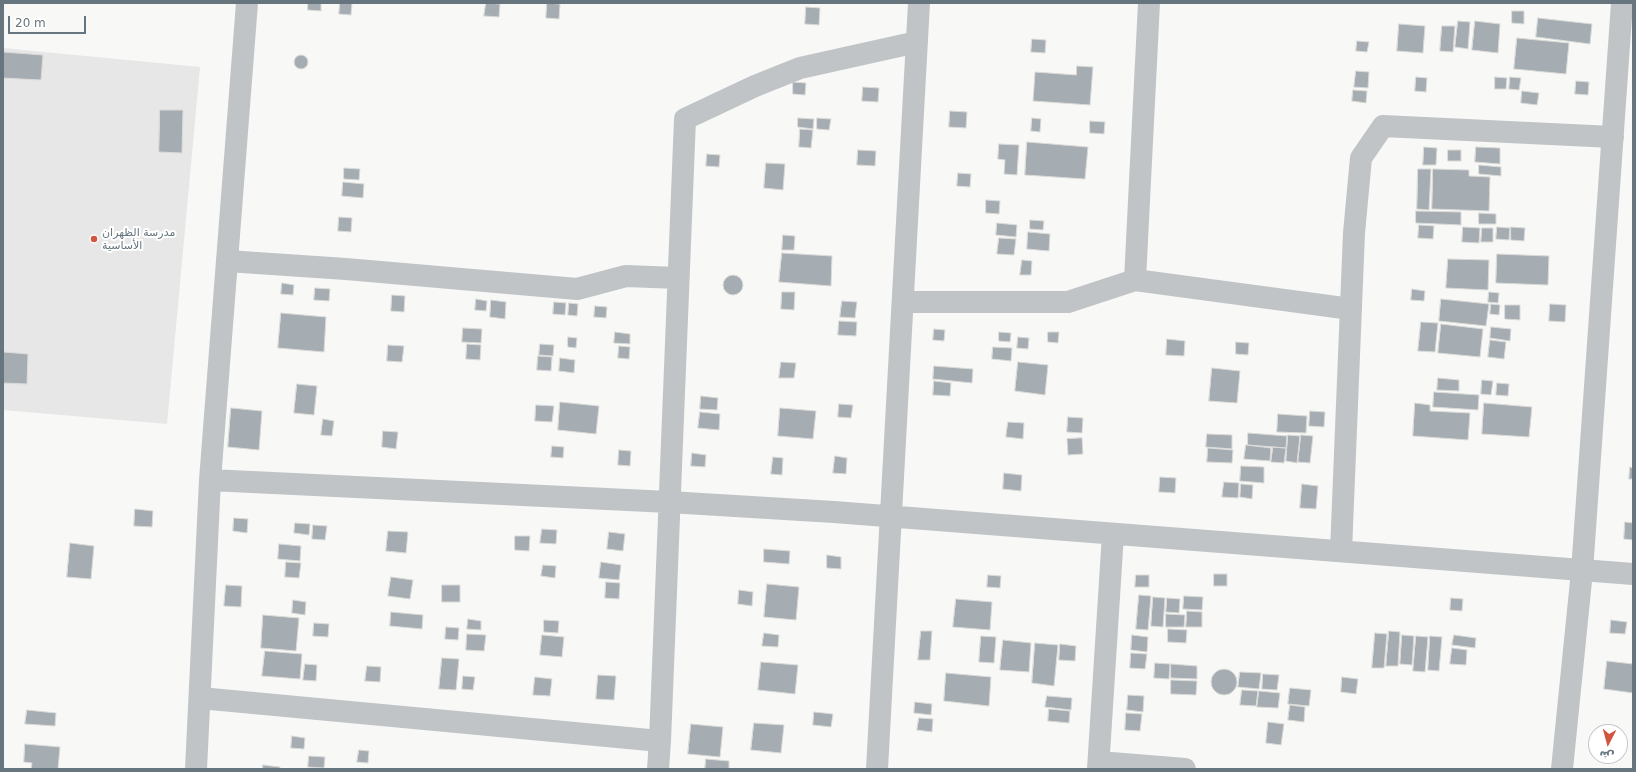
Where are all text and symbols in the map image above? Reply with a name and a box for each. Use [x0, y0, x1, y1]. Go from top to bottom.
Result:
scale bar [10, 8, 88, 34]
text: 20 m [15, 16, 46, 30]
place label: مدرسة الظهران الأساسية [102, 226, 175, 252]
marker: مدرسة الظهران الأساسية [89, 234, 99, 244]
north arrow [1588, 724, 1628, 764]
text: ش [1599, 748, 1615, 763]

